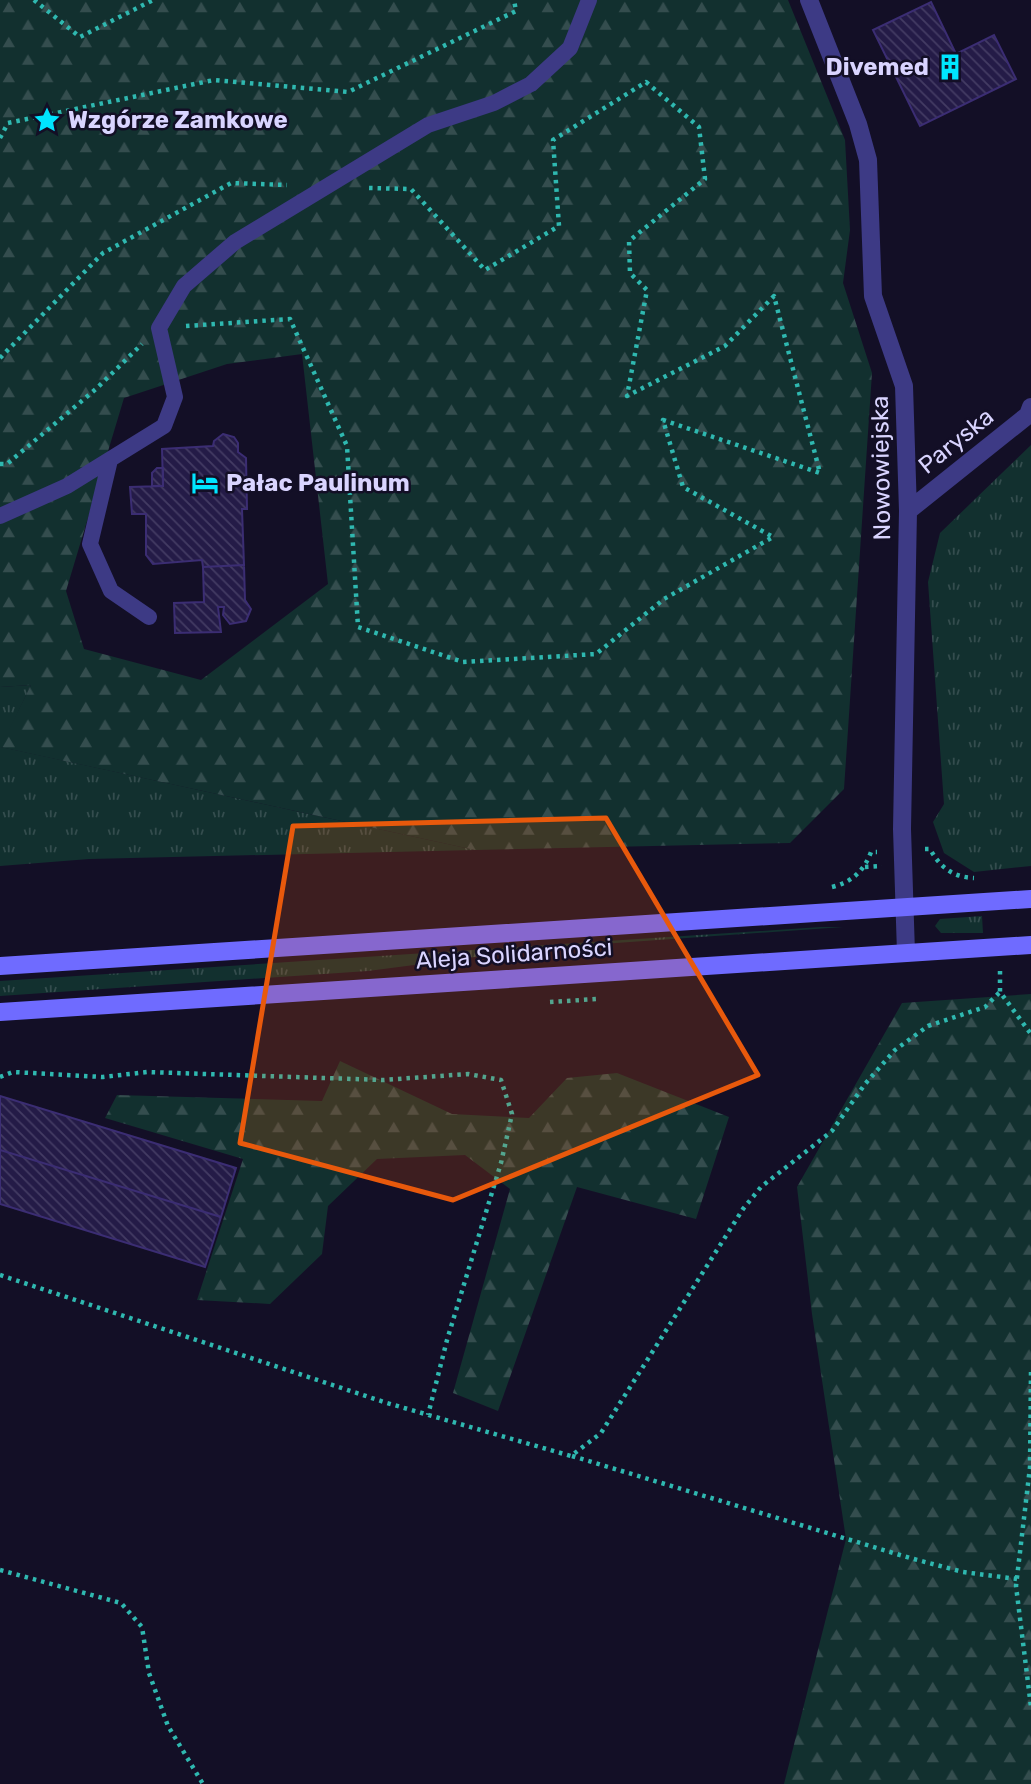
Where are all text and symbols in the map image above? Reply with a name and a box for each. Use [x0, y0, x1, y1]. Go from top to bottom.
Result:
building icon: Divemed [935, 52, 965, 82]
place label: Divemed [826, 53, 929, 81]
place icon: Wzgórze Zamkowe [32, 105, 62, 135]
place label: Wzgórze Zamkowe [68, 106, 288, 134]
street label: Nowowiejska [866, 395, 896, 541]
street label: Paryska [913, 402, 999, 480]
hotel icon: Pałac Paulinum [190, 468, 220, 498]
place label: Pałac Paulinum [226, 469, 410, 497]
street label: Aleja Solidarności [415, 933, 613, 975]

